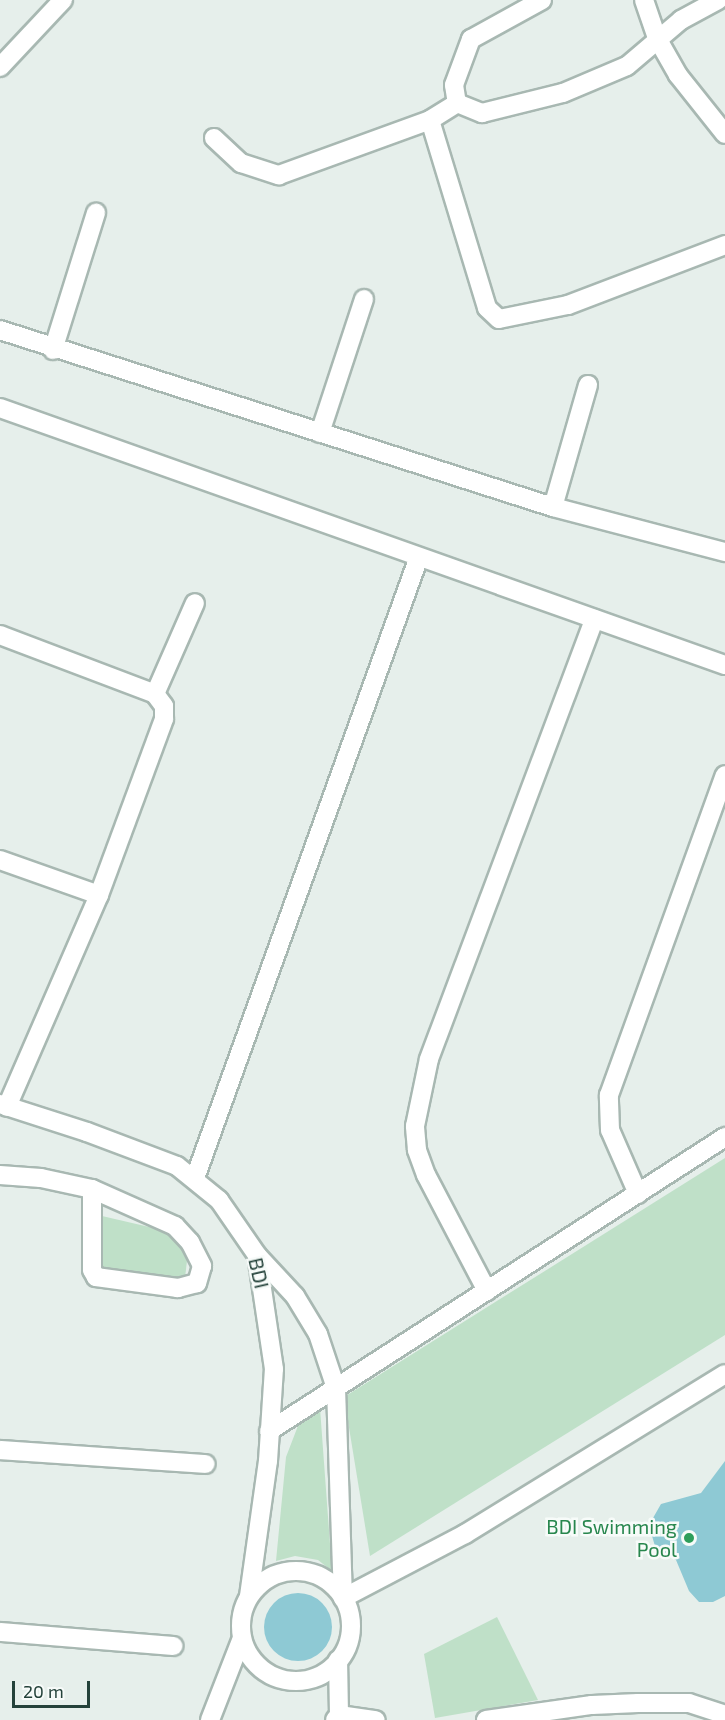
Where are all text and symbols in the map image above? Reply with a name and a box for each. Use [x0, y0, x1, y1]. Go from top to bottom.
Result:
street label: BDI [244, 1255, 274, 1291]
place label: BDI Swimming Pool [546, 1514, 677, 1561]
marker: BDI Swimming Pool [682, 1531, 696, 1545]
scale bar [15, 1669, 93, 1707]
text: 20 m [23, 1680, 64, 1702]

